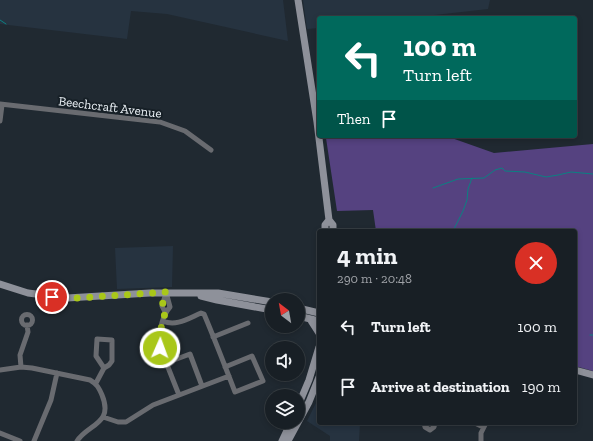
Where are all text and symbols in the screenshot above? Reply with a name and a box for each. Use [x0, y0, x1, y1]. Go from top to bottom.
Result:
text: 100 m [403, 30, 476, 63]
icon: left [337, 32, 389, 84]
text: Turn left [403, 64, 472, 86]
street label: Beechcraft Avenue [58, 93, 162, 121]
icon: arrive [378, 108, 400, 130]
text: Then [337, 110, 370, 128]
text: 4 min [337, 241, 398, 270]
button: close [515, 242, 557, 284]
text: 290 m · 20:48 [337, 271, 412, 286]
pin [35, 280, 69, 314]
icon: arrive [41, 286, 63, 308]
north arrow [265, 293, 305, 333]
map controls [265, 293, 305, 429]
icon: left [337, 316, 359, 338]
text: Turn left [371, 318, 431, 336]
text: 100 m [518, 318, 557, 336]
position arrow [139, 327, 181, 369]
button: sound [265, 341, 305, 381]
icon: arrive [337, 376, 359, 398]
text: Arrive at destination [371, 378, 510, 396]
text: 190 m [522, 378, 560, 396]
button: layers [265, 389, 305, 429]

